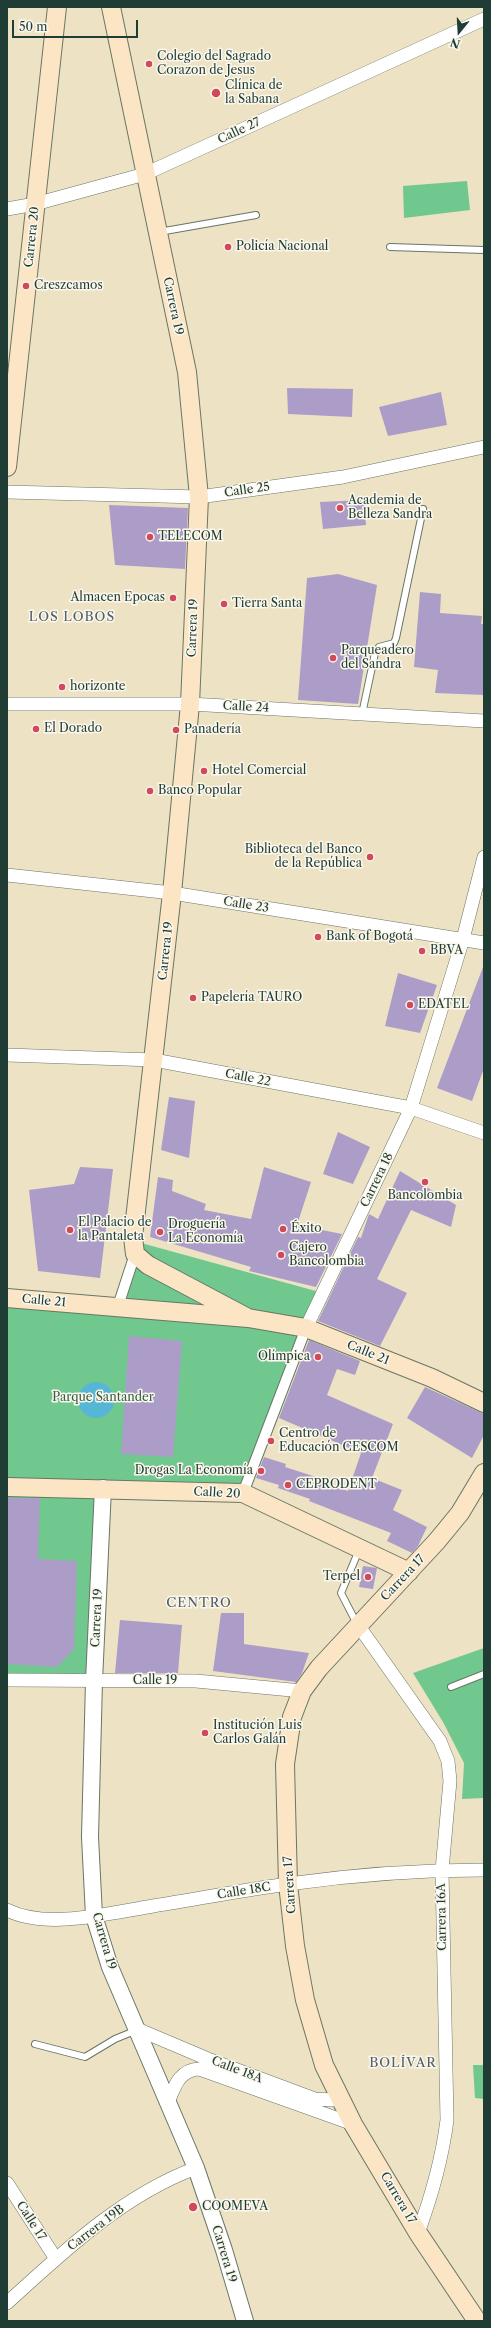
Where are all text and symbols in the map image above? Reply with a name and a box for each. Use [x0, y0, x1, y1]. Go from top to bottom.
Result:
scale bar [14, 12, 140, 38]
north arrow [439, 12, 479, 52]
text: 50 m [19, 19, 48, 34]
text: N [449, 35, 462, 52]
place label: Colegio del Sagrado Corazon de Jesus [157, 50, 271, 78]
marker: Colegio del Sagrado Corazon de Jesus [144, 59, 154, 69]
place label: Clínica de la Sabana [225, 79, 282, 107]
marker: Clínica de la Sabana [210, 87, 222, 99]
street label: Calle 27 [215, 115, 263, 147]
street label: Carrera 20 [22, 206, 42, 268]
place label: Policía Nacional [236, 240, 328, 254]
marker: Policía Nacional [223, 242, 233, 252]
street label: Carrera 19 [160, 276, 186, 336]
place label: Creszcamos [34, 279, 103, 293]
marker: Creszcamos [21, 281, 31, 291]
street label: Calle 25 [223, 480, 271, 500]
place label: Academia de Belleza Sandra [348, 494, 432, 522]
marker: Academia de Belleza Sandra [335, 503, 345, 513]
place label: TELECOM [158, 530, 223, 544]
marker: TELECOM [145, 532, 155, 542]
place label: Almacen Epocas [70, 591, 165, 605]
marker: Almacen Epocas [168, 593, 178, 603]
place label: Tierra Santa [232, 597, 302, 611]
street label: Carrera 19 [185, 598, 201, 658]
marker: Tierra Santa [219, 599, 229, 609]
district label: LOS LOBOS [29, 609, 115, 625]
place label: Parqueadero del Sandra [341, 644, 414, 672]
marker: Parqueadero del Sandra [328, 653, 338, 663]
place label: horizonte [70, 680, 126, 694]
marker: horizonte [57, 682, 67, 692]
street label: Calle 24 [222, 699, 270, 715]
place label: El Dorado [44, 722, 102, 736]
place label: Panadería [184, 723, 241, 737]
marker: El Dorado [31, 724, 41, 734]
marker: Panadería [171, 725, 181, 735]
place label: Hotel Comercial [212, 764, 306, 778]
marker: Hotel Comercial [199, 766, 209, 776]
place label: Banco Popular [158, 784, 242, 798]
marker: Banco Popular [145, 786, 155, 796]
place label: Biblioteca del Banco de la República [245, 843, 362, 871]
marker: Biblioteca del Banco de la República [365, 852, 375, 862]
street label: Calle 23 [222, 894, 270, 916]
street label: Carrera 19 [156, 921, 176, 981]
place label: Bank of Bogotá [326, 930, 413, 944]
marker: Bank of Bogotá [313, 932, 323, 942]
place label: BBVA [430, 944, 463, 958]
marker: BBVA [417, 946, 427, 956]
place label: Papelería TAURO [201, 991, 302, 1005]
marker: Papelería TAURO [188, 993, 198, 1003]
place label: EDATEL [418, 998, 469, 1012]
marker: EDATEL [405, 1000, 415, 1010]
street label: Calle 22 [224, 1067, 272, 1089]
street label: Carrera 18 [358, 1150, 396, 1210]
marker: Bancolombia [420, 1177, 430, 1187]
place label: Bancolombia [387, 1189, 463, 1203]
place label: El Palacio de la Pantaleta [78, 1216, 152, 1244]
place label: Droguería La Economía [168, 1218, 243, 1246]
place label: Éxito [291, 1222, 322, 1236]
marker: Éxito [278, 1224, 288, 1234]
marker: El Palacio de la Pantaleta [65, 1225, 75, 1235]
marker: Droguería La Economía [155, 1227, 165, 1237]
place label: Cajero Bancolombia [289, 1241, 364, 1269]
marker: Cajero Bancolombia [276, 1250, 286, 1260]
street label: Calle 21 [21, 1292, 67, 1310]
street label: Calle 21 [345, 1338, 391, 1368]
place label: Olímpica [258, 1350, 310, 1364]
marker: Olímpica [313, 1352, 323, 1362]
park label: Parque Santander [52, 1391, 154, 1405]
place label: Centro de Educación CESCOM [279, 1427, 399, 1455]
marker: Centro de Educación CESCOM [266, 1436, 276, 1446]
place label: Drogas La Economía [135, 1464, 253, 1478]
marker: Drogas La Economía [256, 1466, 266, 1476]
place label: CEPRODENT [296, 1478, 377, 1492]
marker: CEPRODENT [283, 1480, 293, 1490]
street label: Calle 20 [193, 1485, 241, 1501]
street label: Carrera 17 [378, 1552, 428, 1604]
place label: Terpel [323, 1570, 360, 1584]
marker: Terpel [363, 1572, 373, 1582]
street label: Carrera 19 [88, 1588, 106, 1648]
district label: CENTRO [166, 1595, 232, 1611]
street label: Calle 19 [133, 1674, 177, 1688]
place label: Institución Luis Carlos Galán [213, 1719, 302, 1747]
marker: Institución Luis Carlos Galán [200, 1728, 210, 1738]
street label: Carrera 17 [281, 1856, 299, 1914]
street label: Calle 18C [216, 1880, 272, 1902]
street label: Carrera 16A [434, 1883, 450, 1951]
street label: Carrera 19 [89, 1911, 119, 1971]
street label: Calle 18A [209, 2054, 265, 2086]
district label: BOLÍVAR [369, 2055, 437, 2071]
street label: Carrera 17 [377, 2170, 419, 2226]
street label: Calle 17 [13, 2199, 49, 2243]
place label: COOMEVA [202, 2200, 268, 2214]
marker: COOMEVA [187, 2201, 199, 2213]
street label: Carrera 19B [65, 2202, 127, 2254]
street label: Carrera 19 [209, 2224, 239, 2284]

